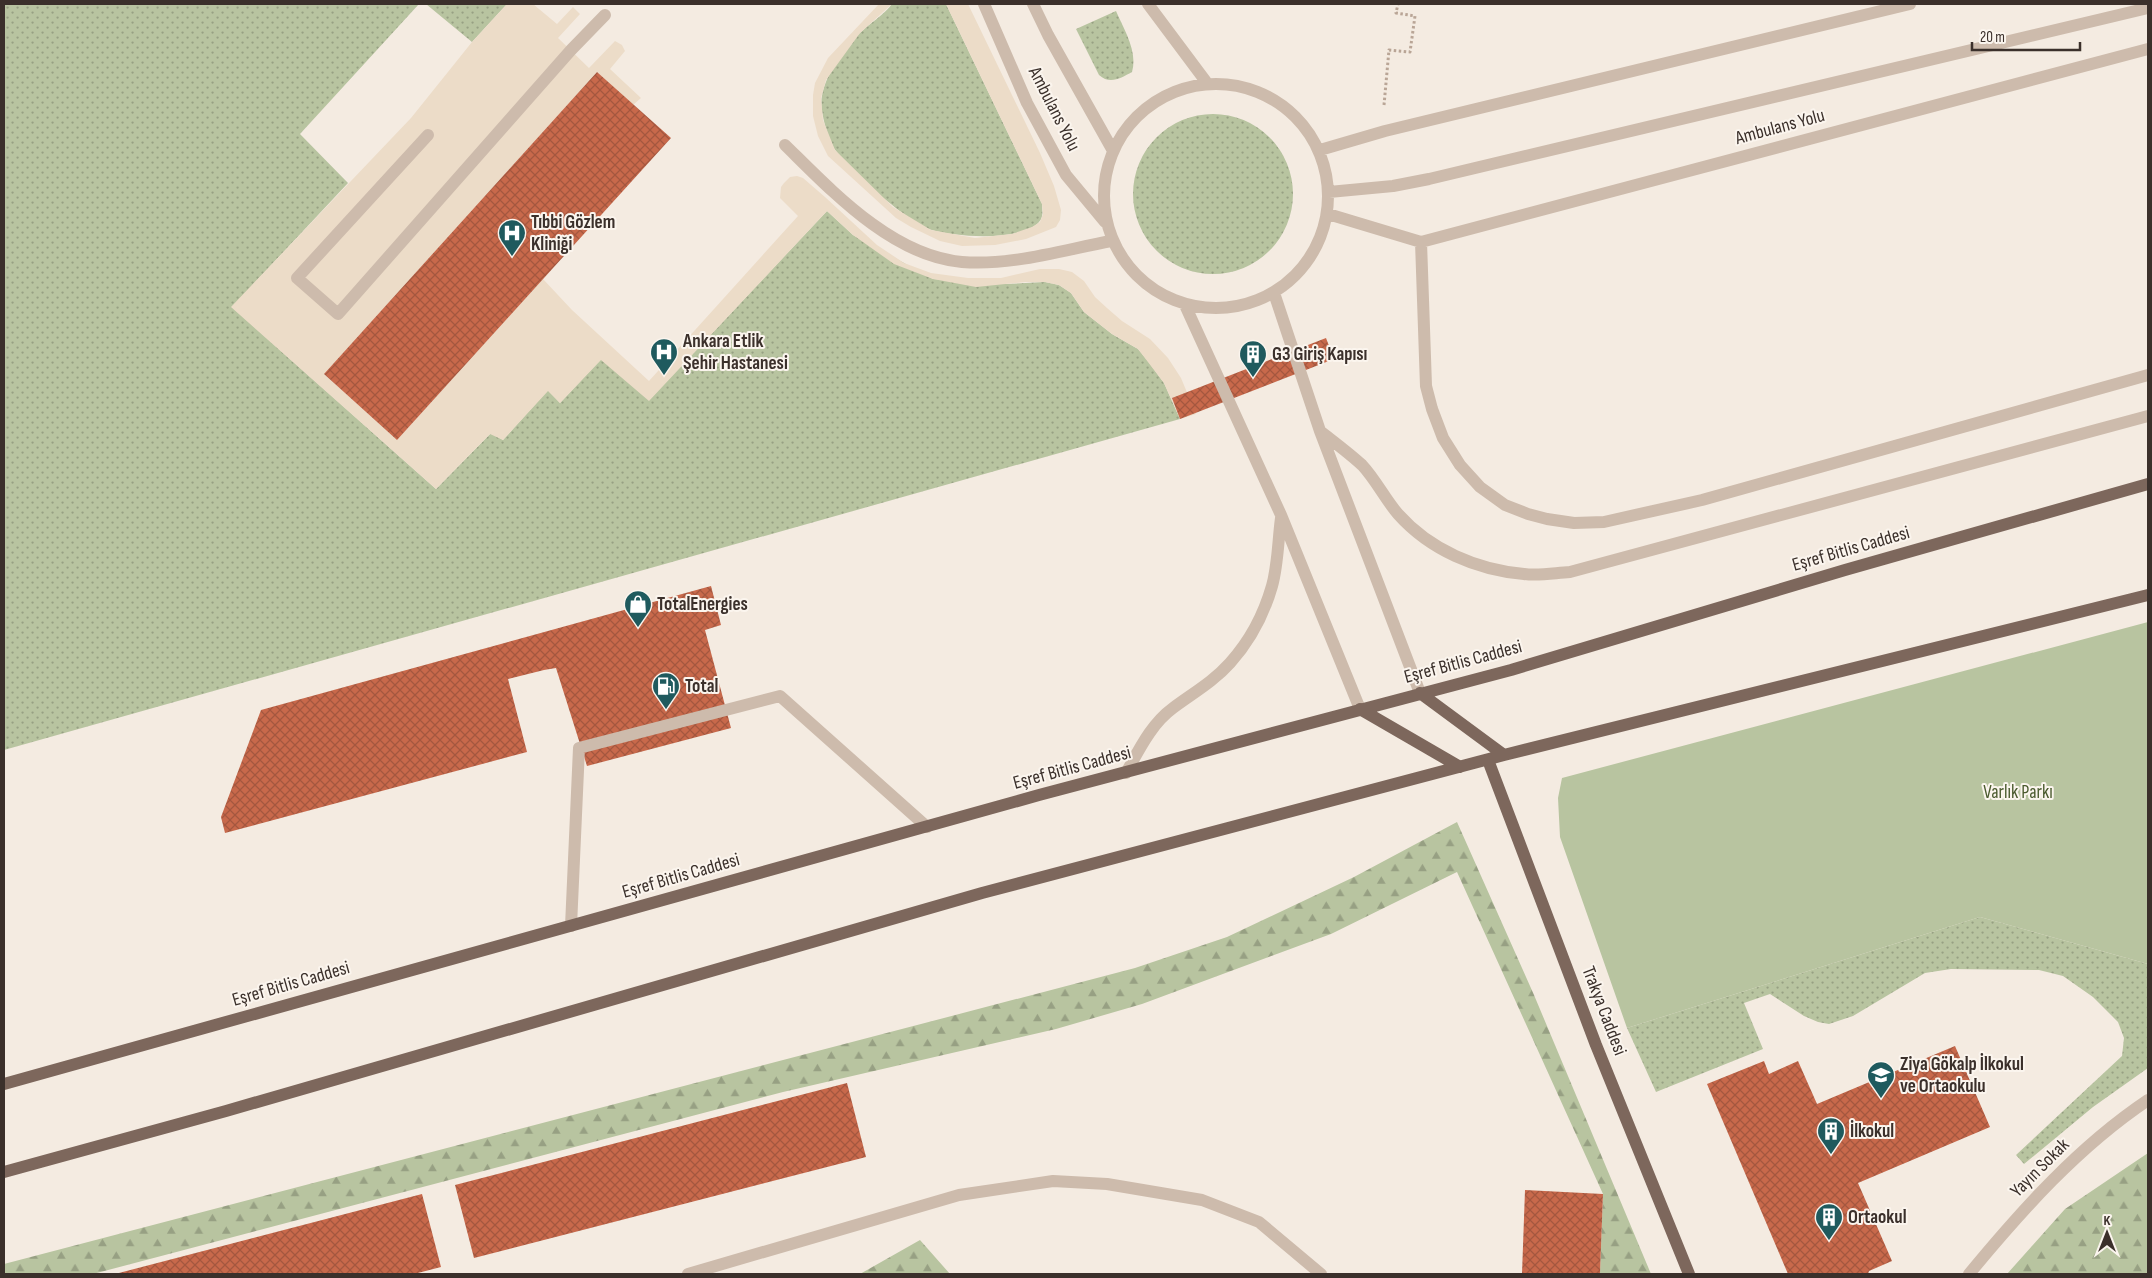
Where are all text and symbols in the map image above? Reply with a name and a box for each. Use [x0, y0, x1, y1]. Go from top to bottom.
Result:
scale bar [1972, 20, 2080, 52]
text: 20 m [1980, 28, 2005, 47]
street label: Ambulans Yolu [1022, 62, 1085, 155]
street label: Ambulans Yolu [1732, 104, 1827, 150]
place label: Tıbbi Gözlem Kliniği [531, 211, 615, 256]
hospital icon: Tıbbi Gözlem Kliniği [497, 218, 527, 257]
place label: Ankara Etlik Şehir Hastanesi [682, 330, 788, 375]
hospital icon: Ankara Etlik Şehir Hastanesi [649, 337, 679, 376]
building icon: G3 Giriş Kapısı [1238, 339, 1268, 378]
place label: G3 Giriş Kapısı [1272, 343, 1367, 366]
street label: Eşref Bitlis Caddesi [1790, 521, 1912, 577]
shop icon: TotalEnergies [623, 589, 653, 628]
place label: TotalEnergies [657, 593, 748, 616]
street label: Eşref Bitlis Caddesi [1402, 635, 1524, 689]
fuel station icon: Total [651, 671, 681, 710]
place label: Total [685, 675, 718, 698]
street label: Eşref Bitlis Caddesi [1011, 741, 1133, 795]
park label: Varlık Parkı [1983, 781, 2053, 804]
street label: Eşref Bitlis Caddesi [620, 848, 742, 904]
street label: Eşref Bitlis Caddesi [230, 956, 352, 1012]
street label: Trakya Caddesi [1577, 963, 1631, 1059]
place label: Ziya Gökalp İlkokul ve Ortaokulu [1900, 1053, 2024, 1098]
school or university icon: Ziya Gökalp İlkokul ve Ortaokulu [1866, 1060, 1896, 1099]
building icon: İlkokul [1816, 1116, 1846, 1155]
place label: İlkokul [1850, 1120, 1894, 1143]
street label: Yayın Sokak [2006, 1133, 2075, 1202]
building icon: Ortaokul [1814, 1202, 1844, 1241]
place label: Ortaokul [1848, 1206, 1907, 1229]
north arrow [2082, 1208, 2132, 1258]
text: K [2104, 1212, 2111, 1229]

